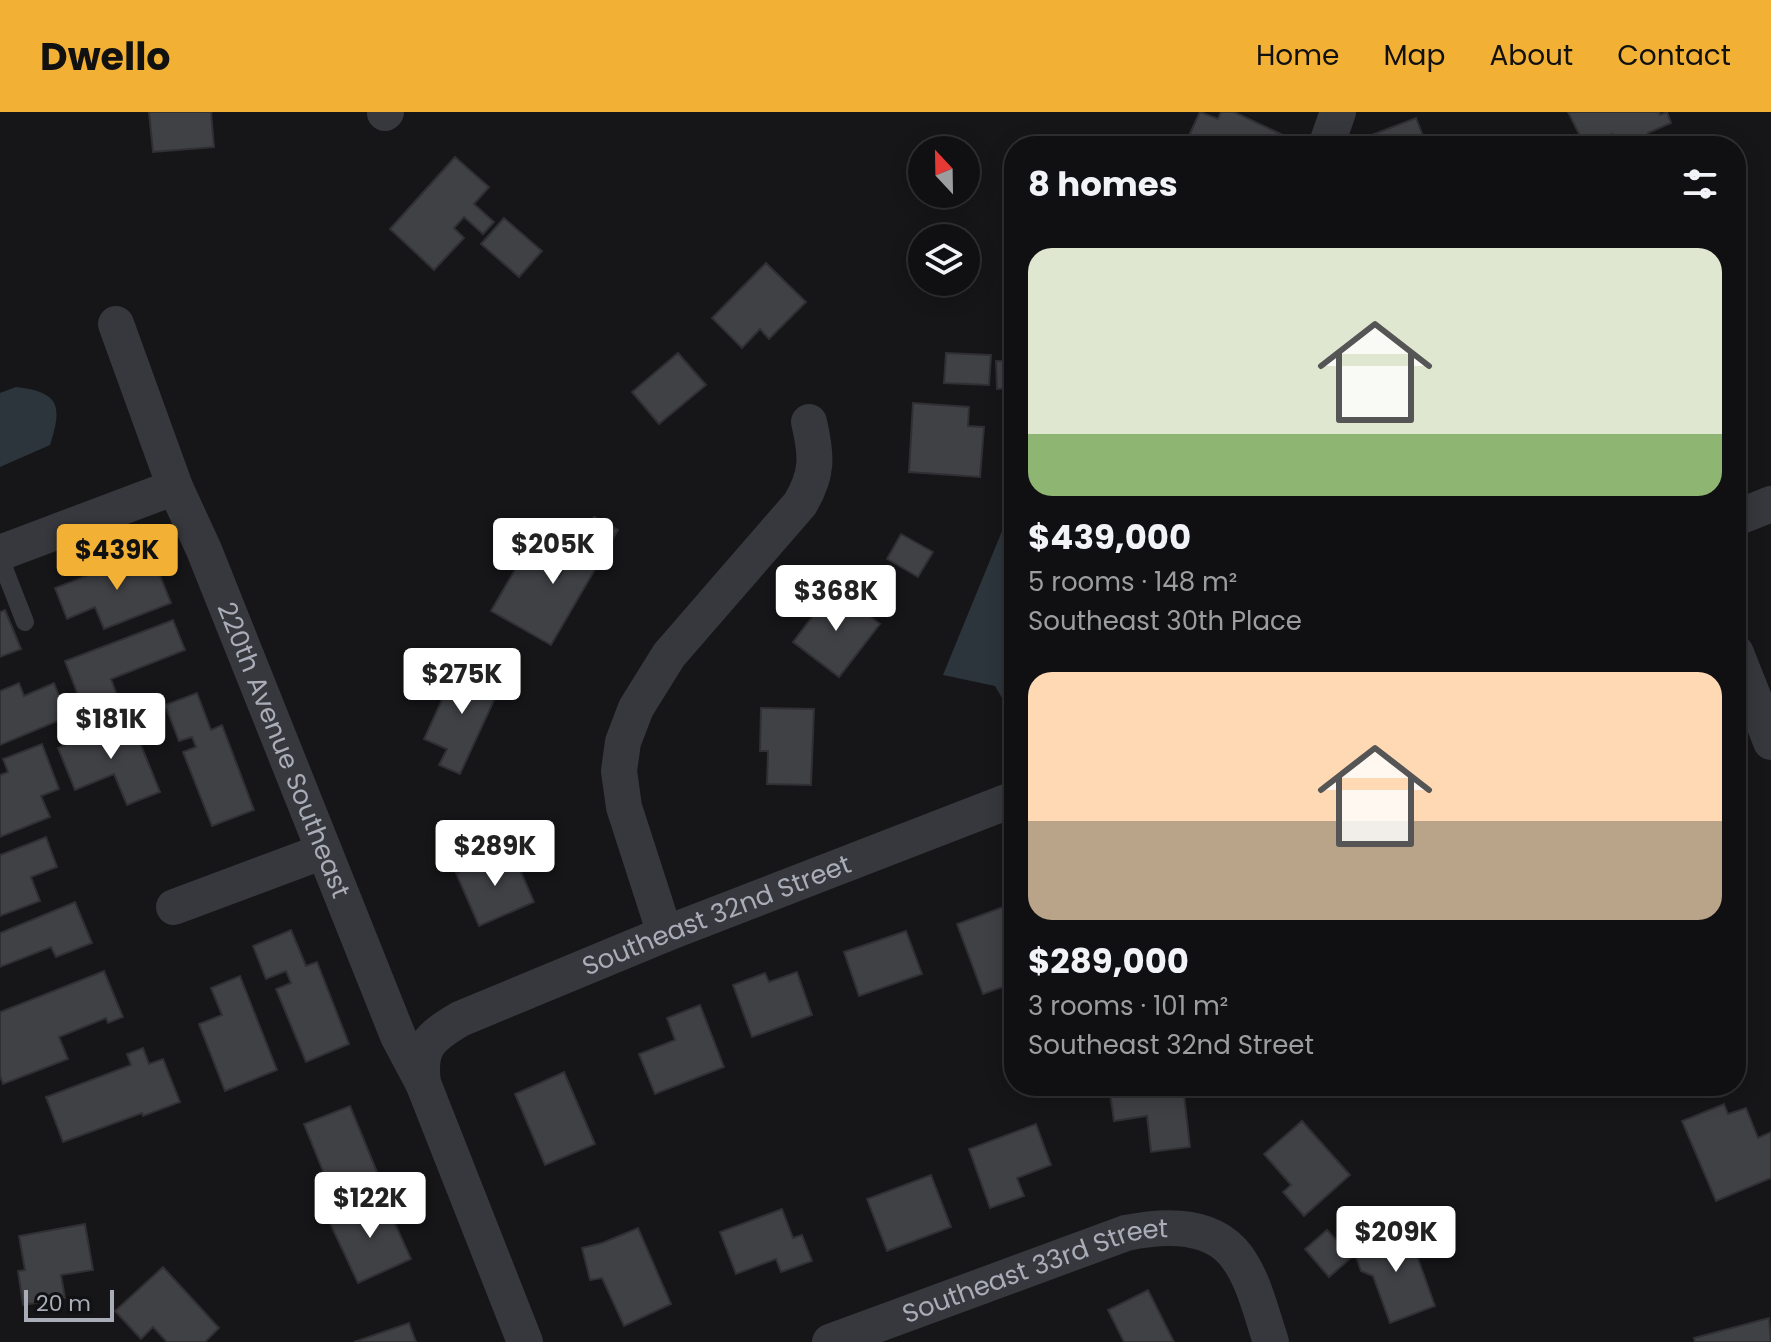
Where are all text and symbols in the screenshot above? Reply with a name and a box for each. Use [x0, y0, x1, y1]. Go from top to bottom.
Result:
text: Dwello [40, 30, 171, 83]
text: Home [1256, 36, 1339, 75]
text: Map [1383, 36, 1445, 75]
text: About [1489, 36, 1573, 75]
text: Contact [1617, 36, 1731, 75]
north arrow [908, 136, 980, 208]
map controls [908, 136, 980, 296]
text: 8 homes [1028, 160, 1178, 208]
icon: filters [1678, 162, 1722, 206]
button: layers [908, 224, 980, 296]
icon: home [1303, 300, 1447, 444]
text: $439,000 [1028, 513, 1191, 561]
pin: $205K [497, 518, 609, 586]
pin: $439K [61, 524, 173, 592]
text: $205K [511, 526, 595, 562]
text: $439K [75, 532, 159, 568]
text: 5 rooms · 148 m² [1028, 564, 1237, 600]
pin: $368K [780, 565, 892, 633]
text: $368K [794, 573, 878, 609]
street label: 220th Avenue Southeast [209, 597, 359, 903]
text: Southeast 30th Place [1028, 603, 1302, 639]
pin: $275K [406, 648, 518, 716]
text: $275K [422, 656, 502, 692]
pin: $181K [55, 693, 167, 761]
text: $181K [75, 701, 147, 737]
icon: home [1303, 724, 1447, 868]
pin: $289K [439, 820, 551, 888]
text: $289K [454, 828, 536, 864]
street label: Southeast 32nd Street [577, 846, 856, 984]
text: $289,000 [1028, 937, 1189, 985]
text: 3 rooms · 101 m² [1028, 988, 1228, 1024]
text: Southeast 32nd Street [1028, 1027, 1314, 1063]
pin: $122K [314, 1172, 426, 1240]
text: $122K [333, 1180, 407, 1216]
pin: $209K [1340, 1206, 1452, 1274]
street label: Southeast 33rd Street [897, 1210, 1169, 1332]
text: $209K [1354, 1214, 1438, 1250]
scale bar [24, 1286, 114, 1322]
text: 20 m [36, 1288, 91, 1319]

